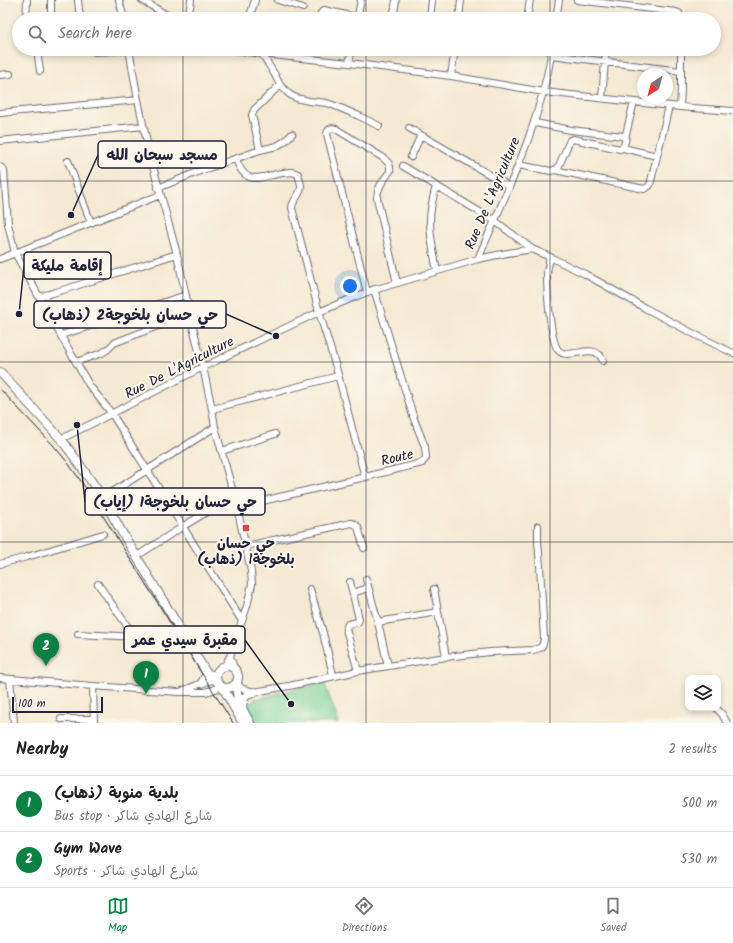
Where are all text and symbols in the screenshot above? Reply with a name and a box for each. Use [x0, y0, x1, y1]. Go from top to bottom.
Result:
search box [12, 12, 721, 56]
text: Search here [58, 22, 132, 46]
icon: search [26, 23, 48, 45]
north arrow [637, 68, 673, 104]
street label: Rue De L'Agriculture [459, 133, 527, 253]
callout: مسجد سبحان الله [98, 141, 226, 168]
text: مسجد سبحان الله [106, 144, 218, 168]
callout: إقامة مليكة [24, 252, 111, 279]
text: إقامة مليكة [32, 255, 103, 279]
your location [340, 276, 360, 296]
callout: حي حسان بلخوجة2 (ذهاب) [34, 301, 226, 328]
text: حي حسان بلخوجة2 (ذهاب) [42, 304, 218, 329]
street label: Rue De L'Agriculture [121, 331, 239, 405]
street label: Route [379, 443, 417, 473]
callout: حي حسان بلخوجة1 (إياب) [85, 488, 265, 515]
text: حي حسان بلخوجة1 (إياب) [93, 491, 257, 516]
marker: حي حسان بلخوجة1 (ذهاب) [241, 523, 251, 533]
place label: حي حسان بلخوجة1 (ذهاب) [197, 533, 295, 571]
callout: مقبرة سيدي عمر [124, 626, 245, 653]
text: مقبرة سيدي عمر [130, 629, 238, 653]
pin: 2 [33, 633, 59, 666]
pin: 1 [133, 661, 159, 694]
map controls [685, 675, 721, 711]
button: layers [685, 675, 721, 711]
scale bar [12, 695, 103, 714]
text: 100 m [18, 695, 46, 713]
text: Nearby [16, 736, 68, 763]
text: 2 results [669, 739, 717, 760]
text: بلدية منوبة (ذهاب) [54, 782, 179, 806]
text: 1 [27, 793, 31, 814]
text: 500 m [681, 793, 717, 814]
text: Bus stop · شارع الهادي شاكر [54, 806, 212, 827]
text: Gym Wave [54, 837, 122, 861]
text: 2 [25, 849, 33, 870]
text: 530 m [681, 849, 717, 870]
text: Sports · شارع الهادي شاكر [54, 861, 198, 882]
tab: Map [107, 895, 129, 937]
tab: Directions [342, 895, 387, 937]
tab: Saved [600, 895, 626, 937]

